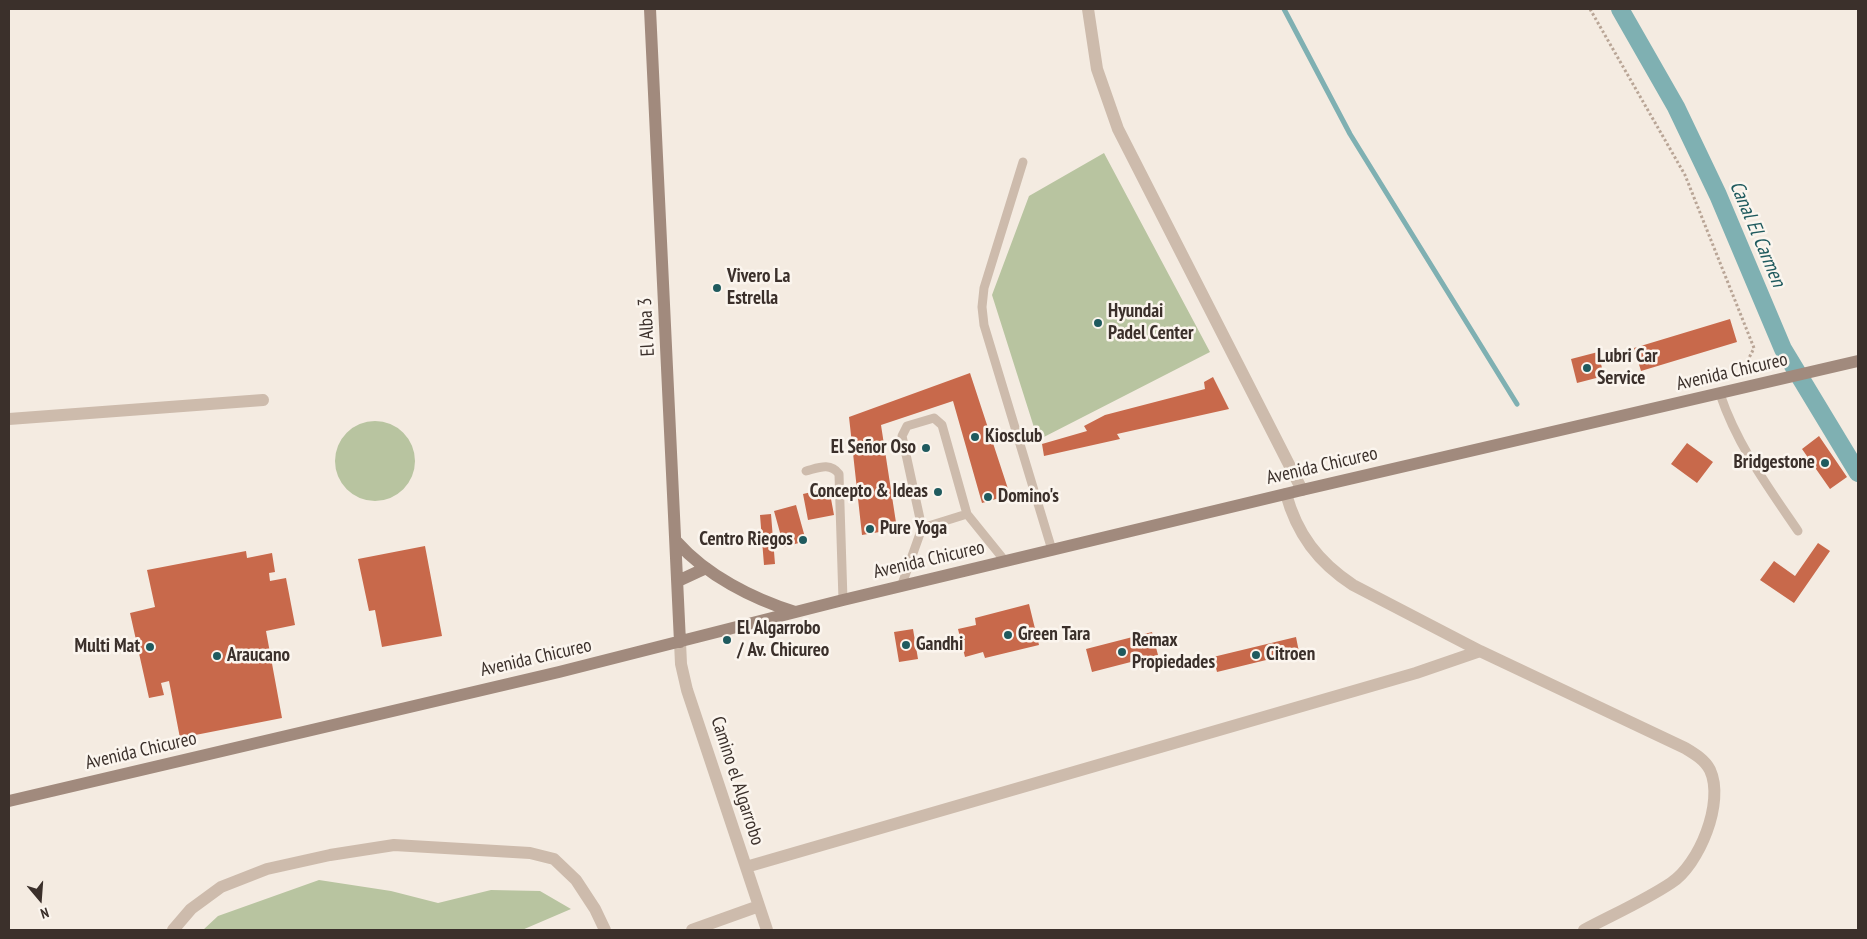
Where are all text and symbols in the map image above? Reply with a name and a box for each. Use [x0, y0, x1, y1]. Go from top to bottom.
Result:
water label: Canal El Carmen [1724, 178, 1790, 290]
place label: Vivero La Estrella [727, 266, 790, 310]
marker: Vivero La Estrella [711, 282, 723, 294]
street label: El Alba 3 [634, 297, 660, 357]
place label: Hyundai Padel Center [1108, 301, 1194, 345]
marker: Hyundai Padel Center [1092, 317, 1104, 329]
place label: Lubri Car Service [1597, 346, 1658, 390]
street label: Avenida Chicureo [1674, 348, 1790, 396]
marker: Lubri Car Service [1581, 362, 1593, 374]
place label: Kiosclub [985, 426, 1042, 448]
marker: Kiosclub [969, 431, 981, 443]
place label: El Señor Oso [831, 437, 916, 459]
marker: El Señor Oso [920, 442, 932, 454]
street label: Avenida Chicureo [1264, 442, 1380, 490]
place label: Bridgestone [1734, 452, 1815, 474]
marker: Bridgestone [1819, 457, 1831, 469]
place label: Concepto & Ideas [810, 481, 928, 503]
marker: Concepto & Ideas [932, 486, 944, 498]
place label: Domino's [998, 486, 1059, 508]
marker: Domino's [982, 491, 994, 503]
place label: Pure Yoga [880, 518, 947, 540]
marker: Pure Yoga [864, 523, 876, 535]
place label: Centro Riegos [699, 529, 793, 551]
marker: Centro Riegos [797, 534, 809, 546]
street label: Avenida Chicureo [871, 536, 987, 584]
place label: El Algarrobo / Av. Chicureo [737, 618, 829, 662]
place label: Green Tara [1018, 624, 1090, 646]
marker: Green Tara [1002, 629, 1014, 641]
place label: Remax Propiedades [1132, 630, 1215, 674]
street label: Avenida Chicureo [478, 634, 594, 682]
marker: El Algarrobo / Av. Chicureo [721, 634, 733, 646]
place label: Gandhi [916, 634, 963, 656]
place label: Multi Mat [75, 636, 140, 658]
marker: Gandhi [900, 639, 912, 651]
marker: Multi Mat [144, 641, 156, 653]
place label: Citroen [1266, 644, 1315, 666]
place label: Araucano [227, 645, 290, 667]
marker: Remax Propiedades [1116, 646, 1128, 658]
marker: Citroen [1250, 649, 1262, 661]
marker: Araucano [211, 650, 223, 662]
street label: Camino el Algarrobo [705, 714, 769, 848]
street label: Avenida Chicureo [83, 727, 199, 775]
north arrow [15, 874, 65, 924]
text: N [38, 904, 51, 923]

